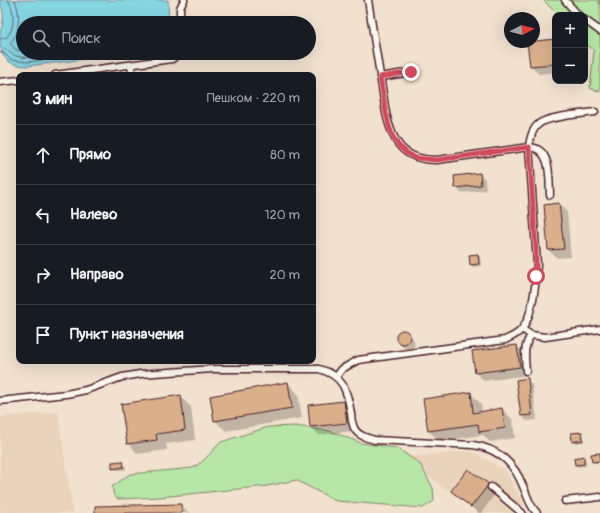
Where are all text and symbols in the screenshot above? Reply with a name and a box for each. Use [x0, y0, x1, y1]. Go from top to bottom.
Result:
north arrow [504, 12, 540, 48]
map controls [552, 12, 588, 84]
button: + [552, 12, 588, 48]
search box [16, 16, 316, 60]
icon: search [30, 27, 52, 49]
text: Поиск [62, 29, 101, 48]
button: − [552, 48, 588, 84]
route end [402, 63, 420, 81]
text: 3 мин [32, 88, 72, 109]
text: Пешком · 220 m [207, 90, 300, 106]
icon: ahead [32, 144, 54, 166]
text: Прямо [70, 145, 111, 164]
text: 80 m [270, 147, 300, 163]
icon: left [32, 204, 54, 226]
text: Налево [70, 205, 117, 224]
text: 120 m [264, 207, 300, 223]
icon: right [32, 264, 54, 286]
text: Направо [70, 265, 124, 284]
text: 20 m [269, 267, 300, 283]
route start [527, 267, 545, 285]
icon: arrive [32, 324, 54, 346]
text: Пункт назначения [70, 325, 184, 344]

